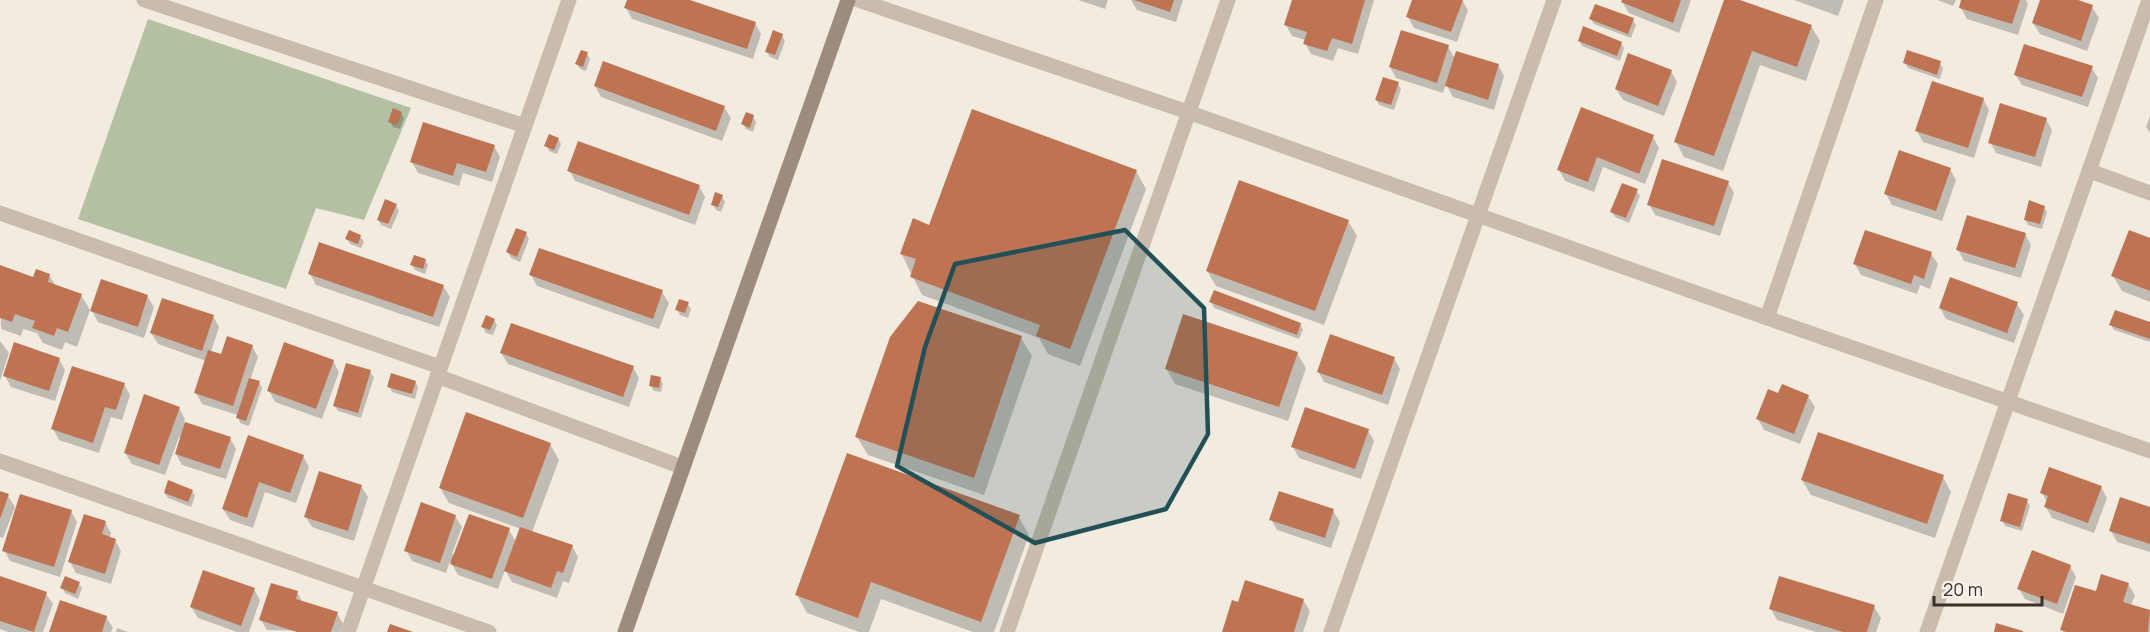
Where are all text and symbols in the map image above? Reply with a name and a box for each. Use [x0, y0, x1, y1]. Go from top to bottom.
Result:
scale bar [1934, 569, 2042, 607]
text: 20 m [1943, 577, 1983, 601]

